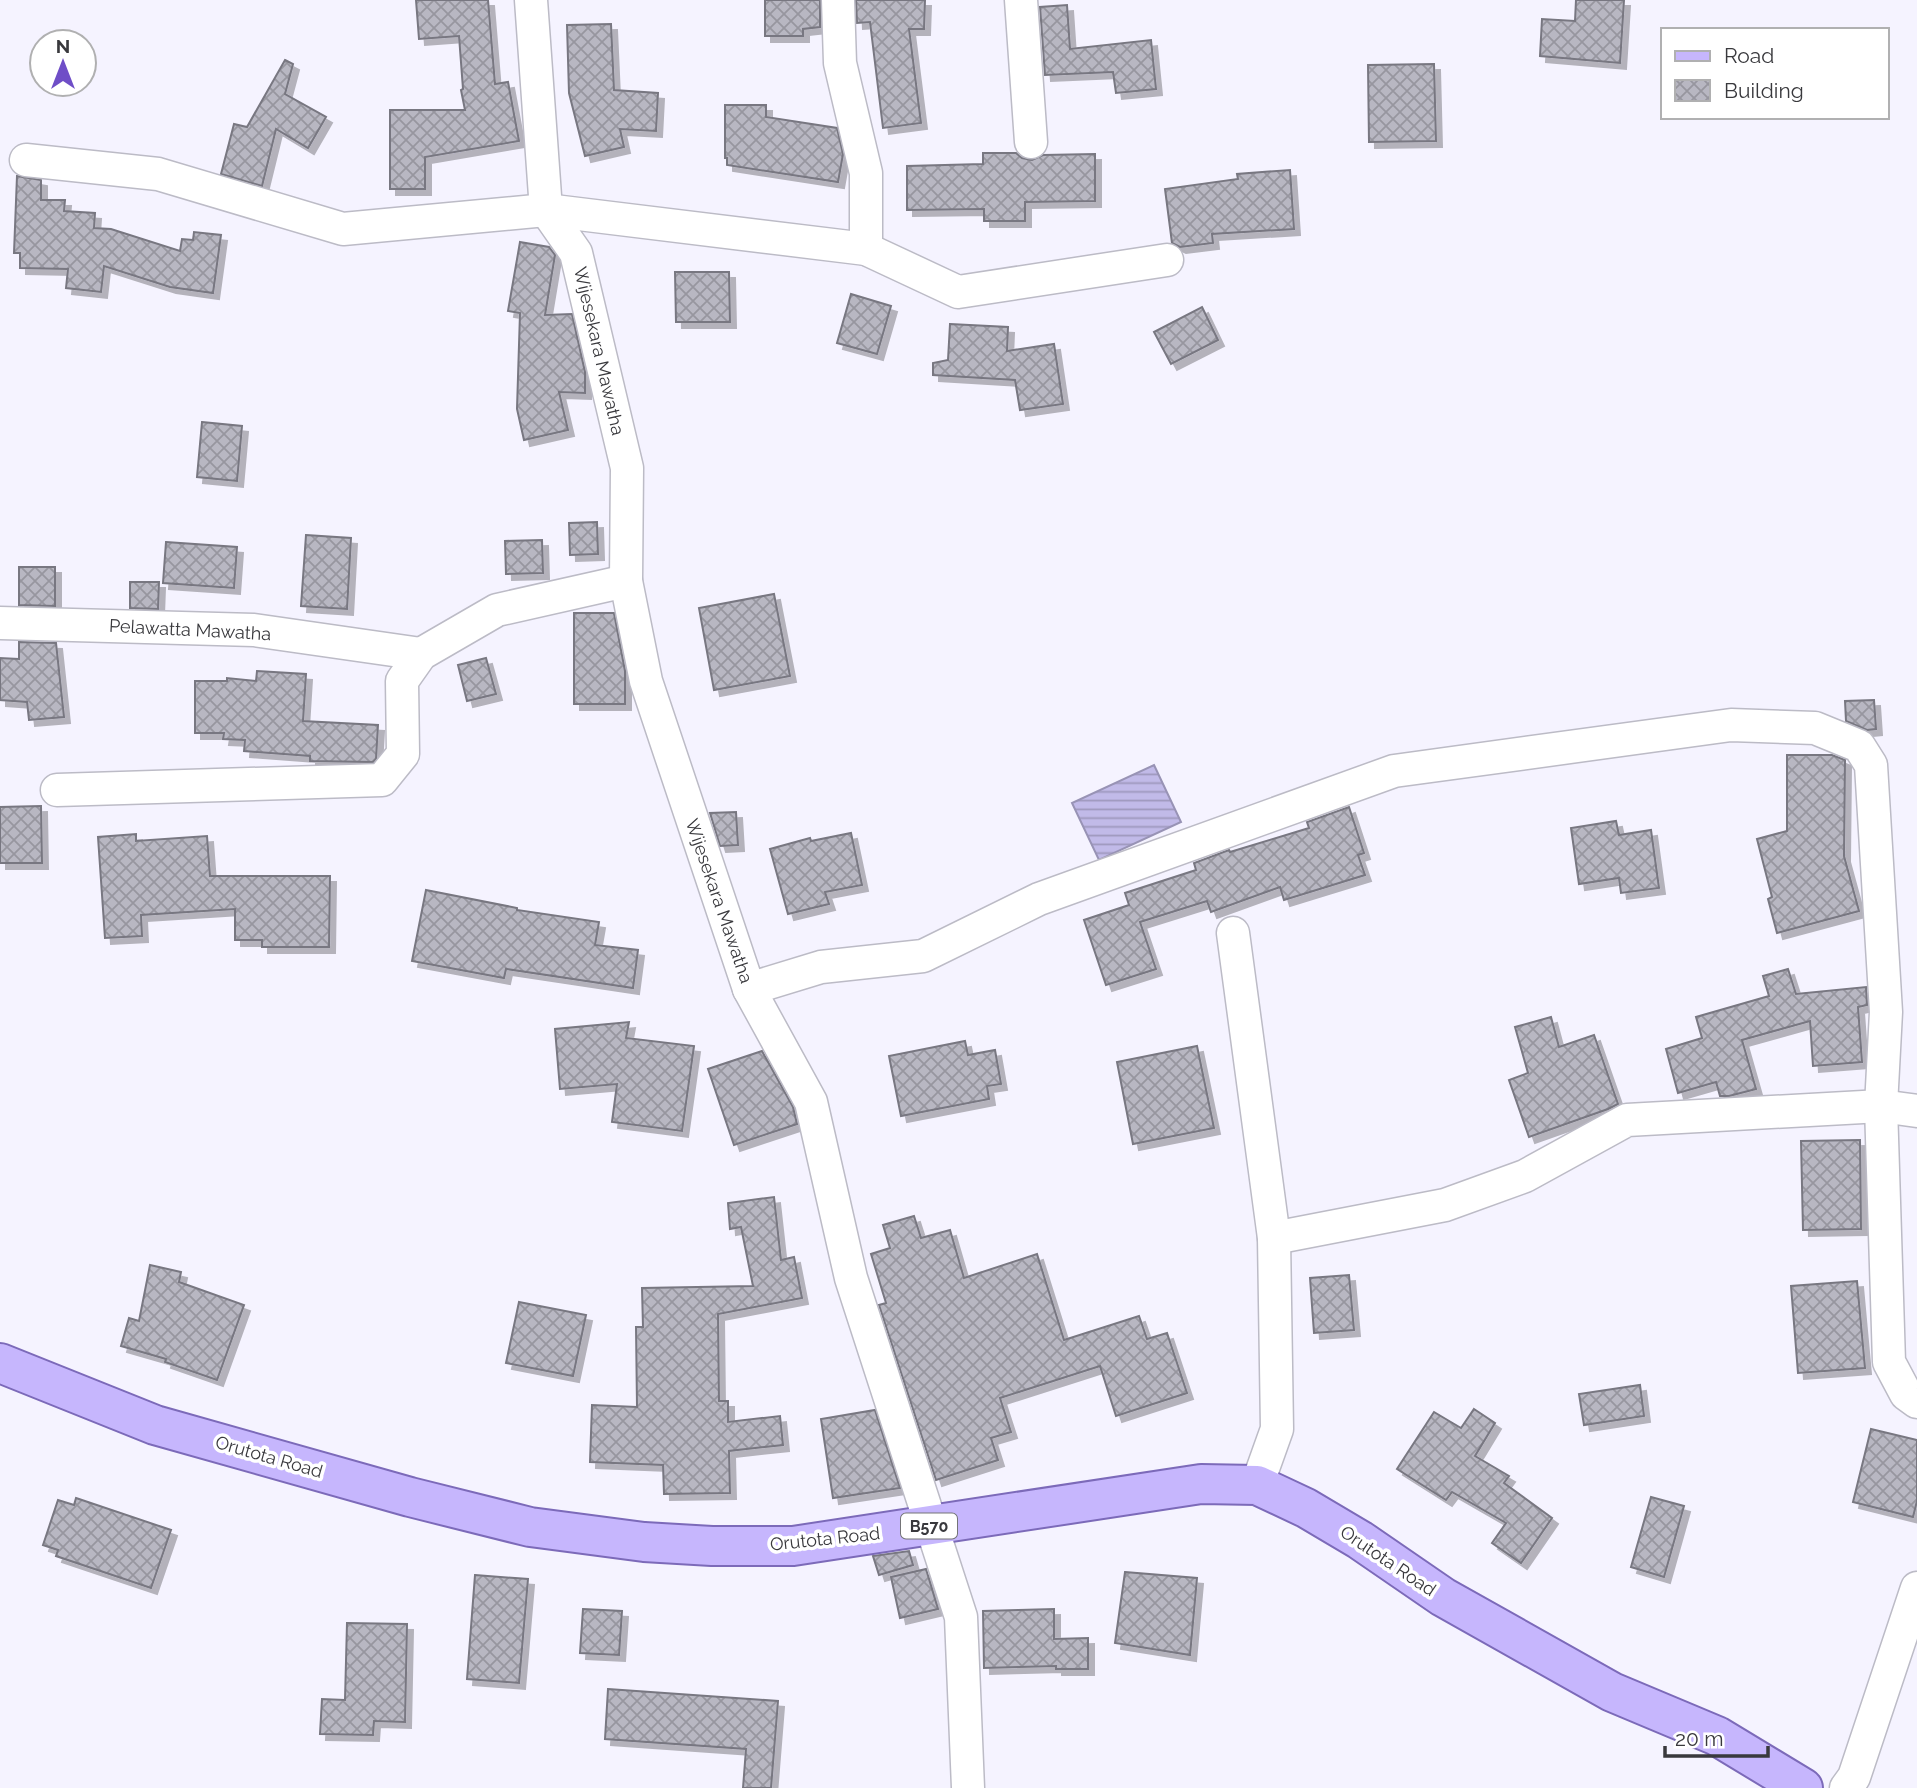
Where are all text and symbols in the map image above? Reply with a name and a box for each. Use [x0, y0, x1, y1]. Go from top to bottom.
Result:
north arrow [28, 28, 98, 98]
legend [1661, 28, 1889, 119]
text: N [56, 35, 70, 57]
text: Road [1724, 43, 1774, 68]
text: Building [1724, 78, 1804, 103]
street label: Wijesekara Mawatha [570, 265, 629, 437]
street label: Pelawatta Mawatha [108, 615, 272, 644]
street label: Wijesekara Mawatha [681, 816, 757, 986]
street label: Orutota Road [213, 1431, 325, 1482]
road number: B570 [901, 1514, 957, 1538]
street label: Orutota Road [1337, 1521, 1440, 1600]
street label: Orutota Road [769, 1522, 881, 1555]
scale bar [1665, 1714, 1768, 1758]
text: 20 m [1675, 1726, 1723, 1751]

